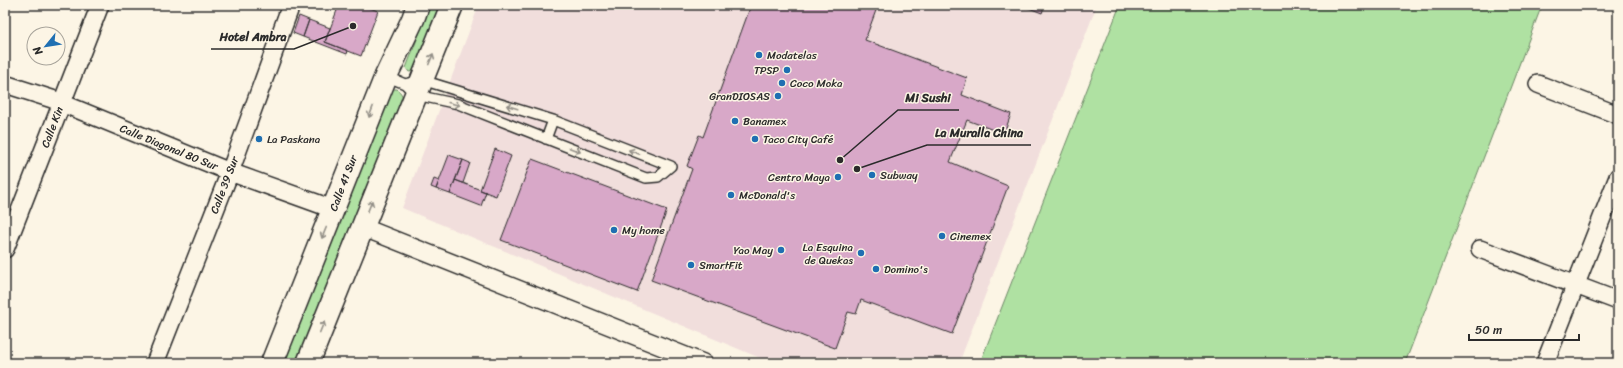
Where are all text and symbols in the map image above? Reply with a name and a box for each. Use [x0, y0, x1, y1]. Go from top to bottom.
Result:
callout: Hotel Ambra [211, 25, 294, 49]
north arrow [26, 26, 66, 66]
text: Hotel Ambra [218, 26, 287, 48]
text: N [27, 42, 48, 60]
place label: Modatelas [767, 46, 818, 65]
marker: Modatelas [754, 50, 764, 60]
one-way arrow [427, 54, 435, 66]
place label: TPSP [754, 61, 779, 80]
marker: TPSP [782, 65, 792, 75]
place label: Coco Moka [790, 74, 843, 93]
marker: Coco Moka [777, 78, 787, 88]
callout: Mi Sushi [898, 86, 959, 110]
place label: GranDIOSAS [709, 87, 770, 106]
text: Mi Sushi [904, 87, 951, 109]
marker: GranDIOSAS [773, 91, 783, 101]
one-way arrow [447, 101, 460, 108]
one-way arrow [507, 103, 519, 111]
street label: Calle Kin [36, 104, 69, 151]
one-way arrow [367, 105, 375, 117]
place label: Banamex [743, 112, 787, 131]
marker: Banamex [730, 116, 740, 126]
street label: Calle Diagonal 80 Sur [117, 119, 222, 176]
callout: La Muralla China [927, 121, 1031, 145]
text: La Muralla China [935, 122, 1024, 144]
place label: La Paskana [267, 130, 321, 149]
place label: Taco City Café [763, 130, 834, 149]
marker: La Paskana [254, 134, 264, 144]
marker: Taco City Café [750, 134, 760, 144]
one-way arrow [569, 147, 581, 155]
one-way arrow [629, 147, 641, 155]
street label: Calle 41 Sur [324, 151, 363, 214]
street label: Calle 39 Sur [205, 152, 245, 217]
place label: Subway [880, 166, 918, 185]
place label: Centro Maya [768, 168, 830, 187]
marker: Subway [867, 170, 877, 180]
marker: Centro Maya [833, 172, 843, 182]
place label: McDonald's [739, 186, 796, 205]
marker: McDonald's [726, 190, 736, 200]
one-way arrow [367, 200, 375, 212]
place label: My home [622, 221, 665, 240]
marker: My home [609, 225, 619, 235]
one-way arrow [319, 226, 327, 238]
place label: Cinemex [950, 227, 991, 246]
marker: Cinemex [937, 231, 947, 241]
place label: La Esquina de Quekas [803, 238, 853, 270]
place label: Yao May [733, 241, 773, 260]
marker: Yao May [776, 245, 786, 255]
marker: La Esquina de Quekas [856, 248, 866, 258]
place label: SmartFit [699, 256, 743, 275]
marker: SmartFit [686, 260, 696, 270]
place label: Domino's [884, 260, 928, 279]
marker: Domino's [871, 264, 881, 274]
scale bar [1469, 316, 1579, 342]
text: 50 m [1475, 319, 1502, 341]
one-way arrow [319, 321, 327, 333]

